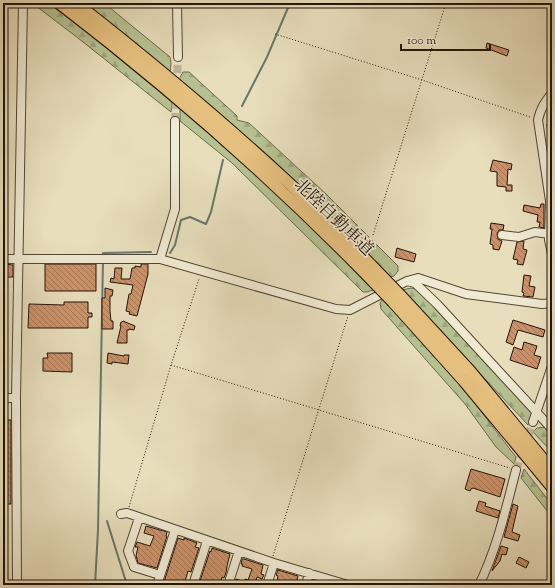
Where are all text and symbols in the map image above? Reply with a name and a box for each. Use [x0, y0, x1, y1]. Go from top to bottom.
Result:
scale bar [401, 26, 490, 52]
text: 100 m [407, 32, 436, 50]
street label: 北陸自動車道 [288, 174, 378, 262]

